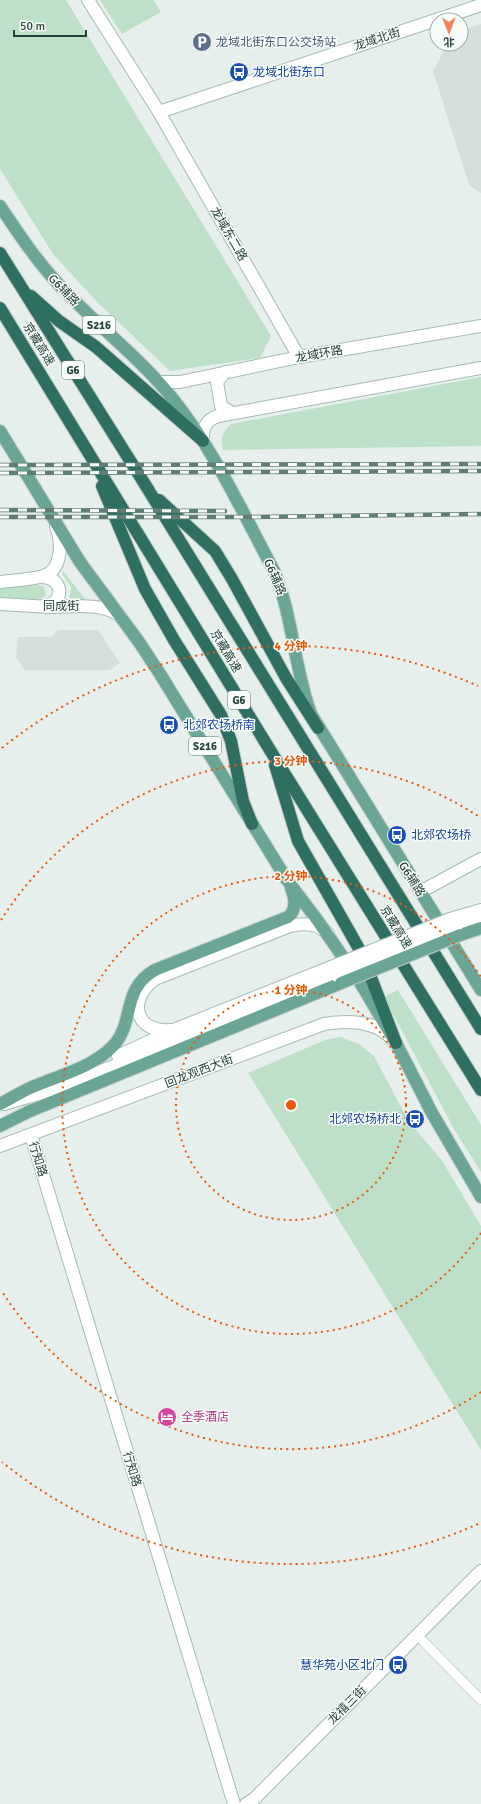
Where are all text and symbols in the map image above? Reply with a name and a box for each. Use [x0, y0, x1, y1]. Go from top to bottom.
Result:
scale bar [14, 12, 86, 38]
north arrow [429, 12, 469, 52]
text: 50 m [20, 19, 45, 34]
street label: 龙域北街 [352, 25, 402, 54]
parking icon: 龙域北街东口公交场站 [191, 31, 213, 53]
place label: 龙域北街东口公交场站 [216, 35, 336, 50]
text: 北 [444, 35, 455, 48]
bus stop icon: 龙域北街东口 [228, 61, 250, 83]
place label: 龙域北街东口 [253, 65, 325, 80]
street label: 龙域东二路 [207, 205, 250, 264]
street label: G6辅路 [45, 271, 82, 309]
road number: S216 [83, 316, 115, 334]
street label: 京藏高速 [19, 320, 58, 369]
street label: 龙域环路 [294, 343, 344, 366]
road number: G6 [62, 361, 84, 379]
street label: G6辅路 [260, 557, 289, 598]
street label: 同成街 [43, 599, 79, 614]
street label: 京藏高速 [207, 627, 244, 676]
text: 4 分钟 [274, 639, 308, 654]
road number: G6 [228, 691, 250, 709]
bus stop icon: 北郊农场桥南 [158, 714, 180, 736]
place label: 北郊农场桥南 [183, 718, 255, 733]
road number: S216 [189, 737, 221, 755]
text: 3 分钟 [274, 754, 308, 769]
bus stop icon: 北郊农场桥 [386, 824, 408, 846]
place label: 北郊农场桥 [411, 828, 471, 843]
street label: G6辅路 [395, 859, 428, 899]
text: 2 分钟 [274, 869, 308, 884]
street label: 京藏高速 [376, 903, 415, 952]
text: 1 分钟 [274, 983, 308, 998]
street label: 回龙观西大街 [163, 1052, 235, 1091]
centre of rings [284, 1098, 298, 1112]
bus stop icon: 北郊农场桥北 [404, 1108, 426, 1130]
place label: 北郊农场桥北 [329, 1112, 401, 1127]
street label: 行知路 [25, 1140, 50, 1179]
hotel icon: 全季酒店 [156, 1406, 178, 1428]
place label: 全季酒店 [181, 1410, 229, 1425]
street label: 行知路 [119, 1450, 144, 1489]
bus stop icon: 慧华苑小区北门 [387, 1654, 409, 1676]
place label: 慧华苑小区北门 [300, 1658, 384, 1673]
street label: 龙禧三街 [325, 1683, 370, 1728]

